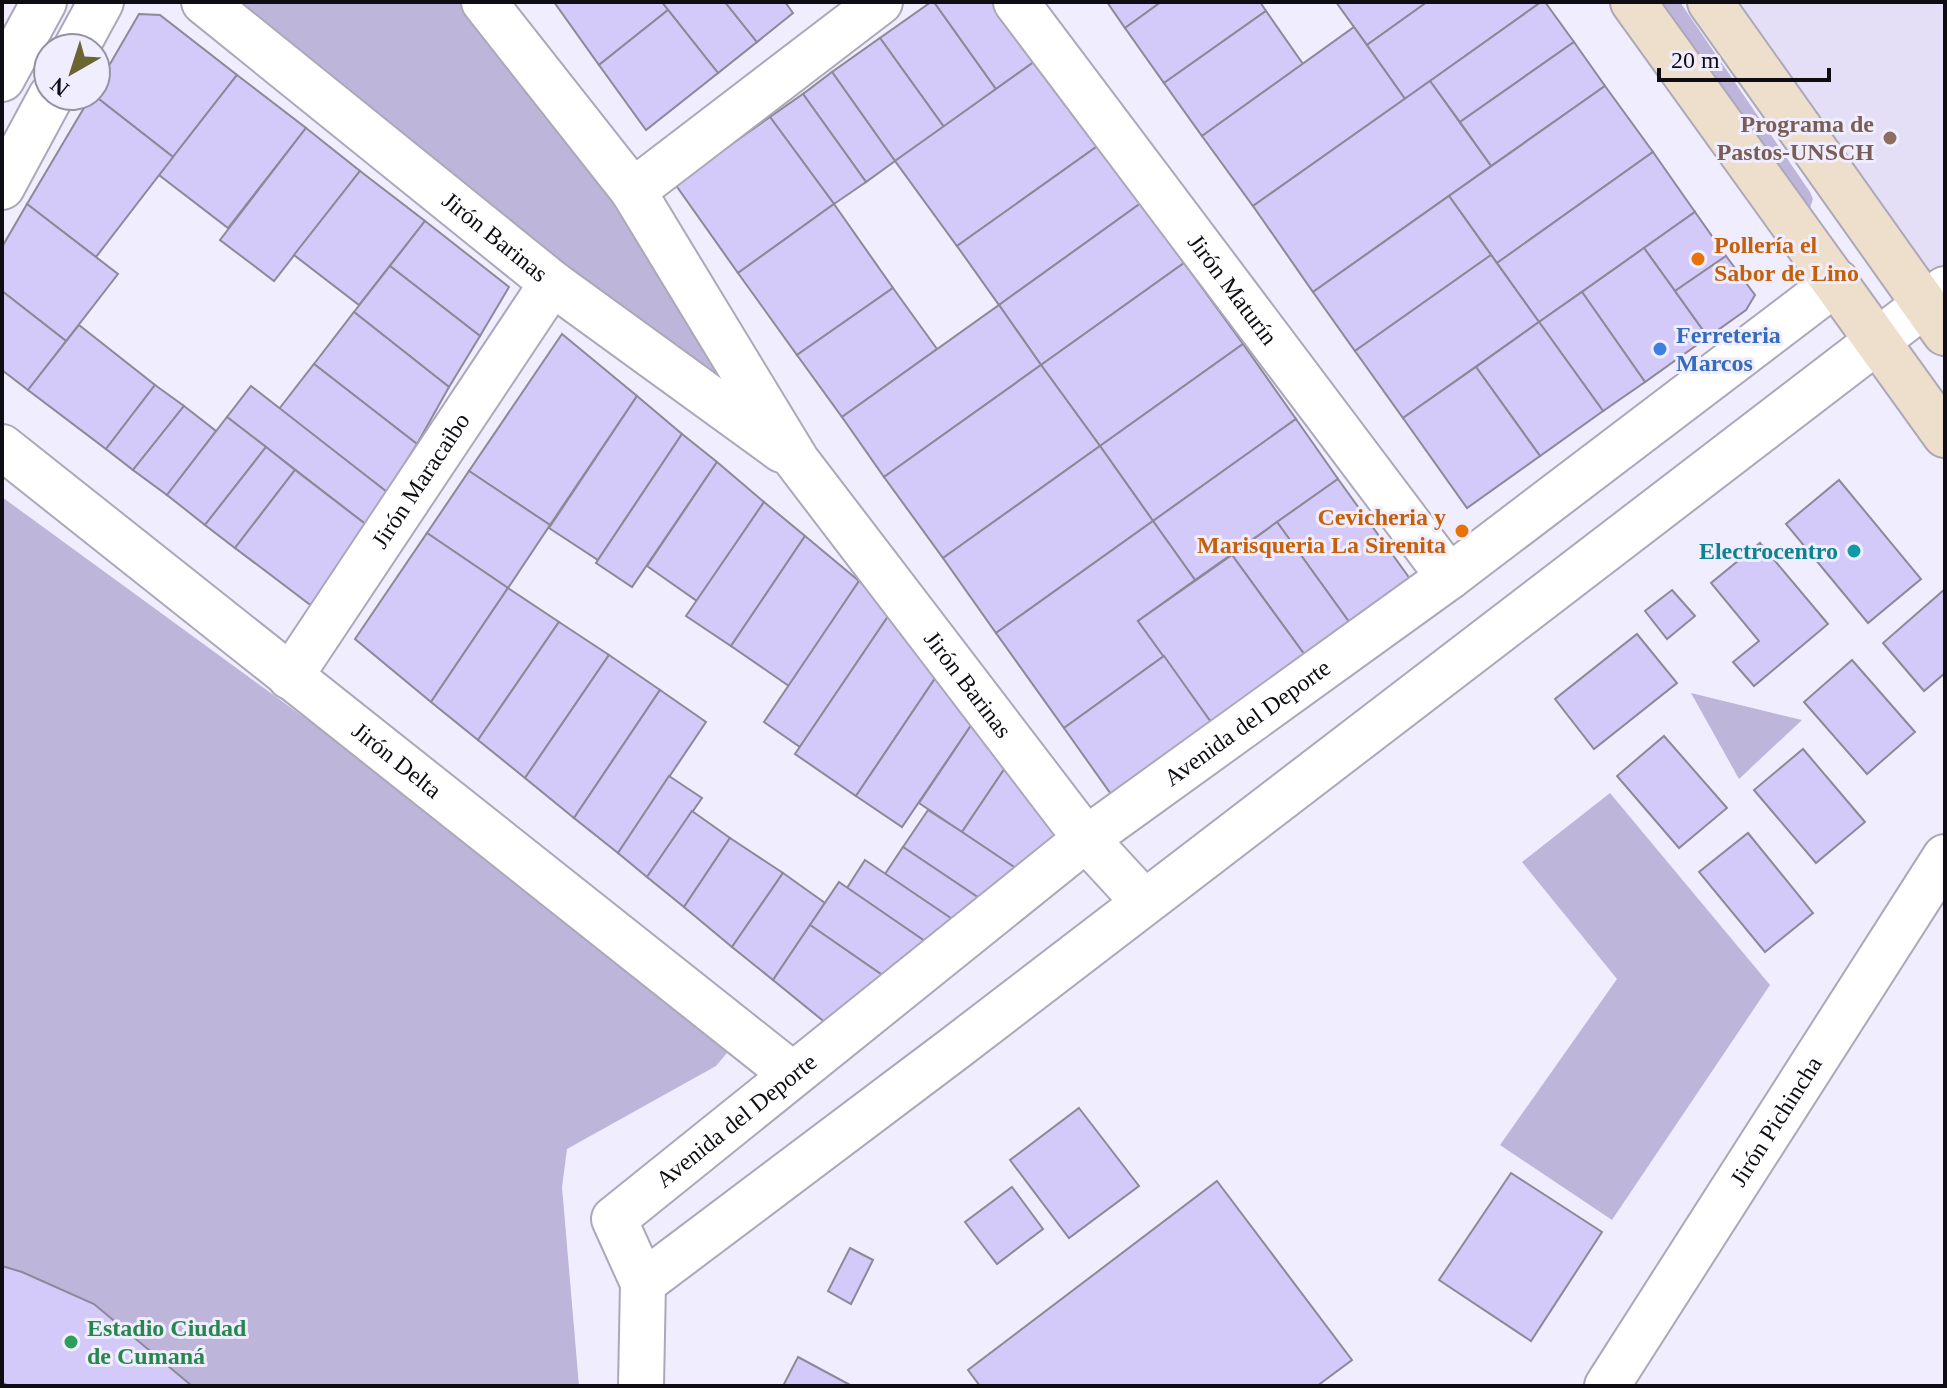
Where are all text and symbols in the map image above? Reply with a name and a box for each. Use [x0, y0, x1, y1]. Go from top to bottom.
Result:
north arrow [32, 32, 112, 112]
scale bar [1659, 32, 1829, 82]
text: 20 m [1671, 47, 1720, 73]
text: N [46, 72, 74, 102]
place label: Programa de Pastos-UNSCH [1717, 111, 1874, 165]
marker: Programa de Pastos-UNSCH [1881, 129, 1899, 147]
street label: Jirón Barinas [437, 187, 553, 287]
street label: Jirón Maturín [1183, 229, 1282, 350]
place label: Pollería el Sabor de Lino [1714, 232, 1859, 286]
marker: Pollería el Sabor de Lino [1689, 250, 1707, 268]
place label: Ferreteria Marcos [1676, 322, 1781, 376]
marker: Ferreteria Marcos [1651, 340, 1669, 358]
street label: Jirón Maracaibo [366, 408, 475, 553]
place label: Cevicheria y Marisqueria La Sirenita [1197, 504, 1446, 558]
marker: Cevicheria y Marisqueria La Sirenita [1453, 522, 1471, 540]
place label: Electrocentro [1699, 538, 1838, 564]
marker: Electrocentro [1845, 542, 1863, 560]
street label: Jirón Barinas [919, 626, 1017, 743]
street label: Avenida del Deporte [1159, 654, 1335, 791]
street label: Jirón Delta [347, 717, 447, 804]
street label: Avenida del Deporte [651, 1048, 821, 1193]
street label: Jirón Pichincha [1725, 1051, 1827, 1191]
place label: Estadio Ciudad de Cumaná [87, 1315, 247, 1369]
marker: Estadio Ciudad de Cumaná [62, 1333, 80, 1351]

